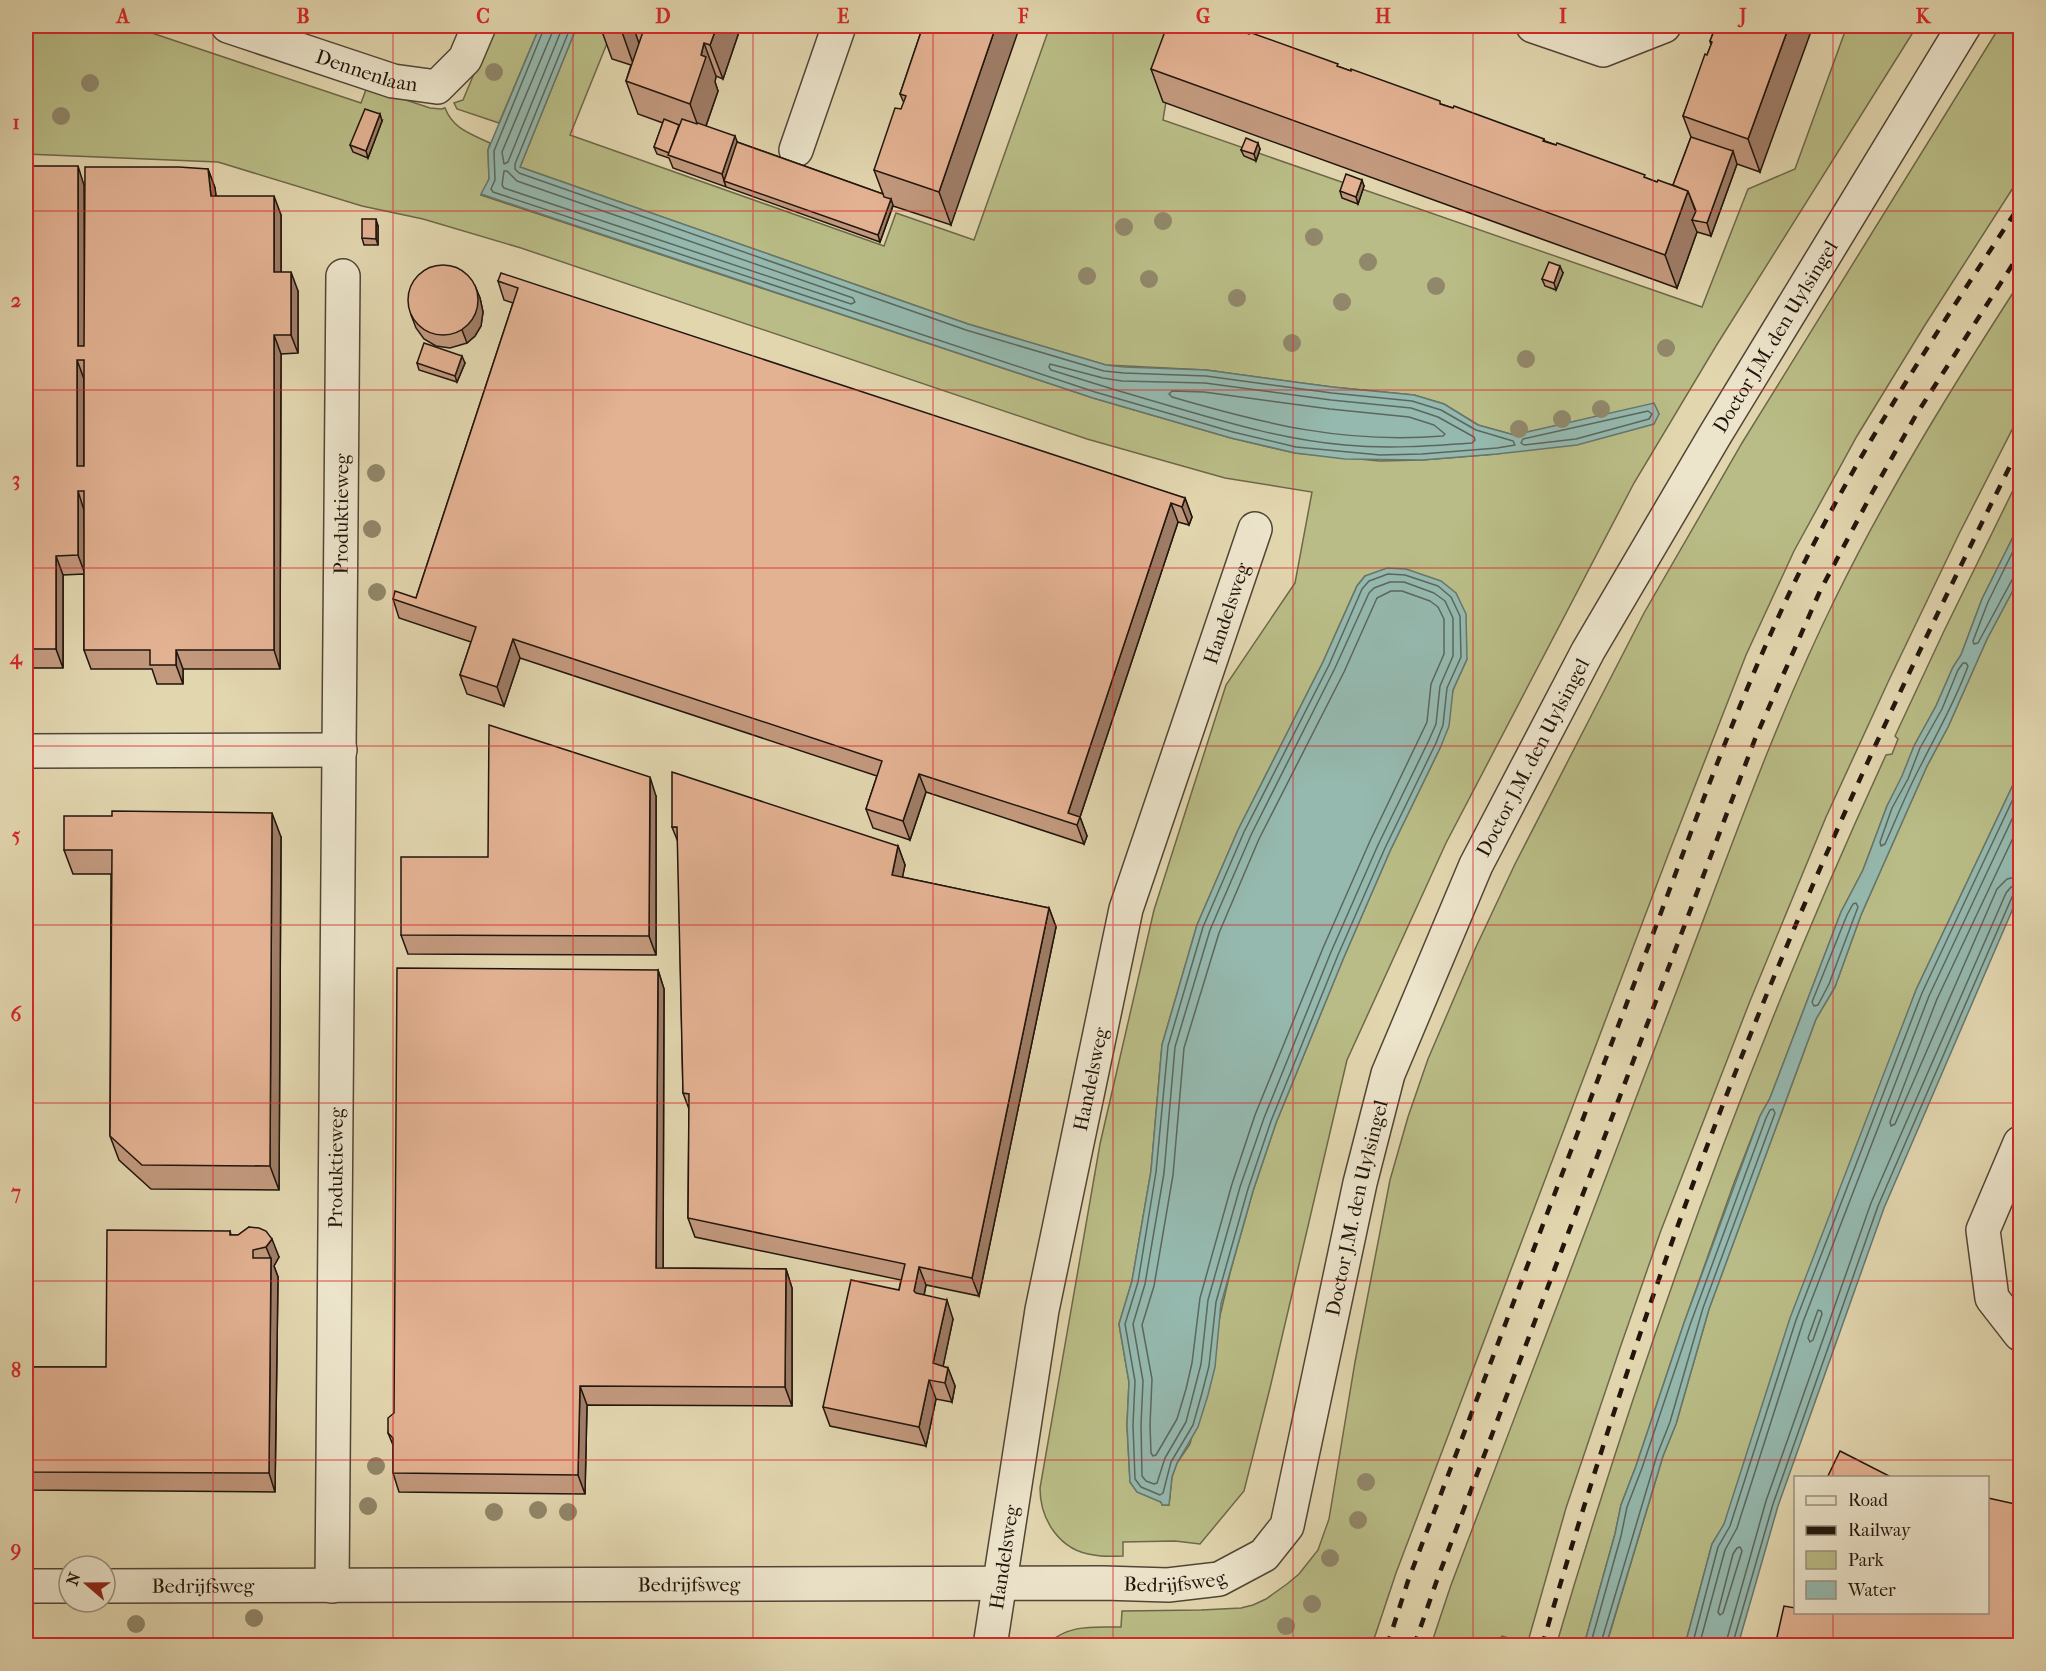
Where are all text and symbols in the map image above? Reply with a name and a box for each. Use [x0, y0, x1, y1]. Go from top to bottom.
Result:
text: A [115, 5, 131, 28]
text: B [296, 5, 310, 28]
text: C [476, 5, 490, 28]
text: D [655, 5, 671, 28]
text: E [837, 5, 849, 28]
text: F [1017, 5, 1029, 28]
text: G [1196, 5, 1210, 28]
text: H [1375, 5, 1391, 28]
text: I [1559, 5, 1567, 28]
text: J [1737, 5, 1747, 28]
text: K [1916, 5, 1932, 28]
street label: Dennenlaan [313, 45, 420, 96]
text: 1 [12, 111, 20, 134]
street label: Doctor J.M. den Uylsingel [1708, 236, 1842, 437]
text: 2 [11, 289, 21, 312]
street label: Produktieweg [329, 453, 353, 575]
text: 3 [12, 468, 20, 491]
street label: Handelsweg [1199, 559, 1254, 667]
text: 4 [9, 646, 23, 670]
street label: Doctor J.M. den Uylsingel [1471, 654, 1594, 860]
text: 5 [12, 824, 21, 847]
text: 6 [11, 1003, 23, 1026]
street label: Handelsweg [1068, 1025, 1113, 1133]
street label: Doctor J.M. den Uylsingel [1321, 1097, 1392, 1318]
street label: Produktieweg [324, 1107, 348, 1229]
text: 7 [10, 1181, 21, 1204]
text: 8 [11, 1359, 21, 1382]
legend [1794, 1476, 1989, 1614]
text: Road [1848, 1490, 1888, 1511]
street label: Handelsweg [984, 1503, 1023, 1611]
text: Railway [1848, 1520, 1912, 1541]
text: 9 [10, 1538, 21, 1561]
text: Park [1848, 1550, 1885, 1571]
north arrow [57, 1554, 117, 1614]
street label: Bedrijfsweg [1123, 1566, 1231, 1597]
text: N [62, 1569, 85, 1588]
street label: Bedrijfsweg [638, 1573, 741, 1596]
street label: Bedrijfsweg [152, 1574, 255, 1597]
text: Water [1847, 1580, 1896, 1601]

